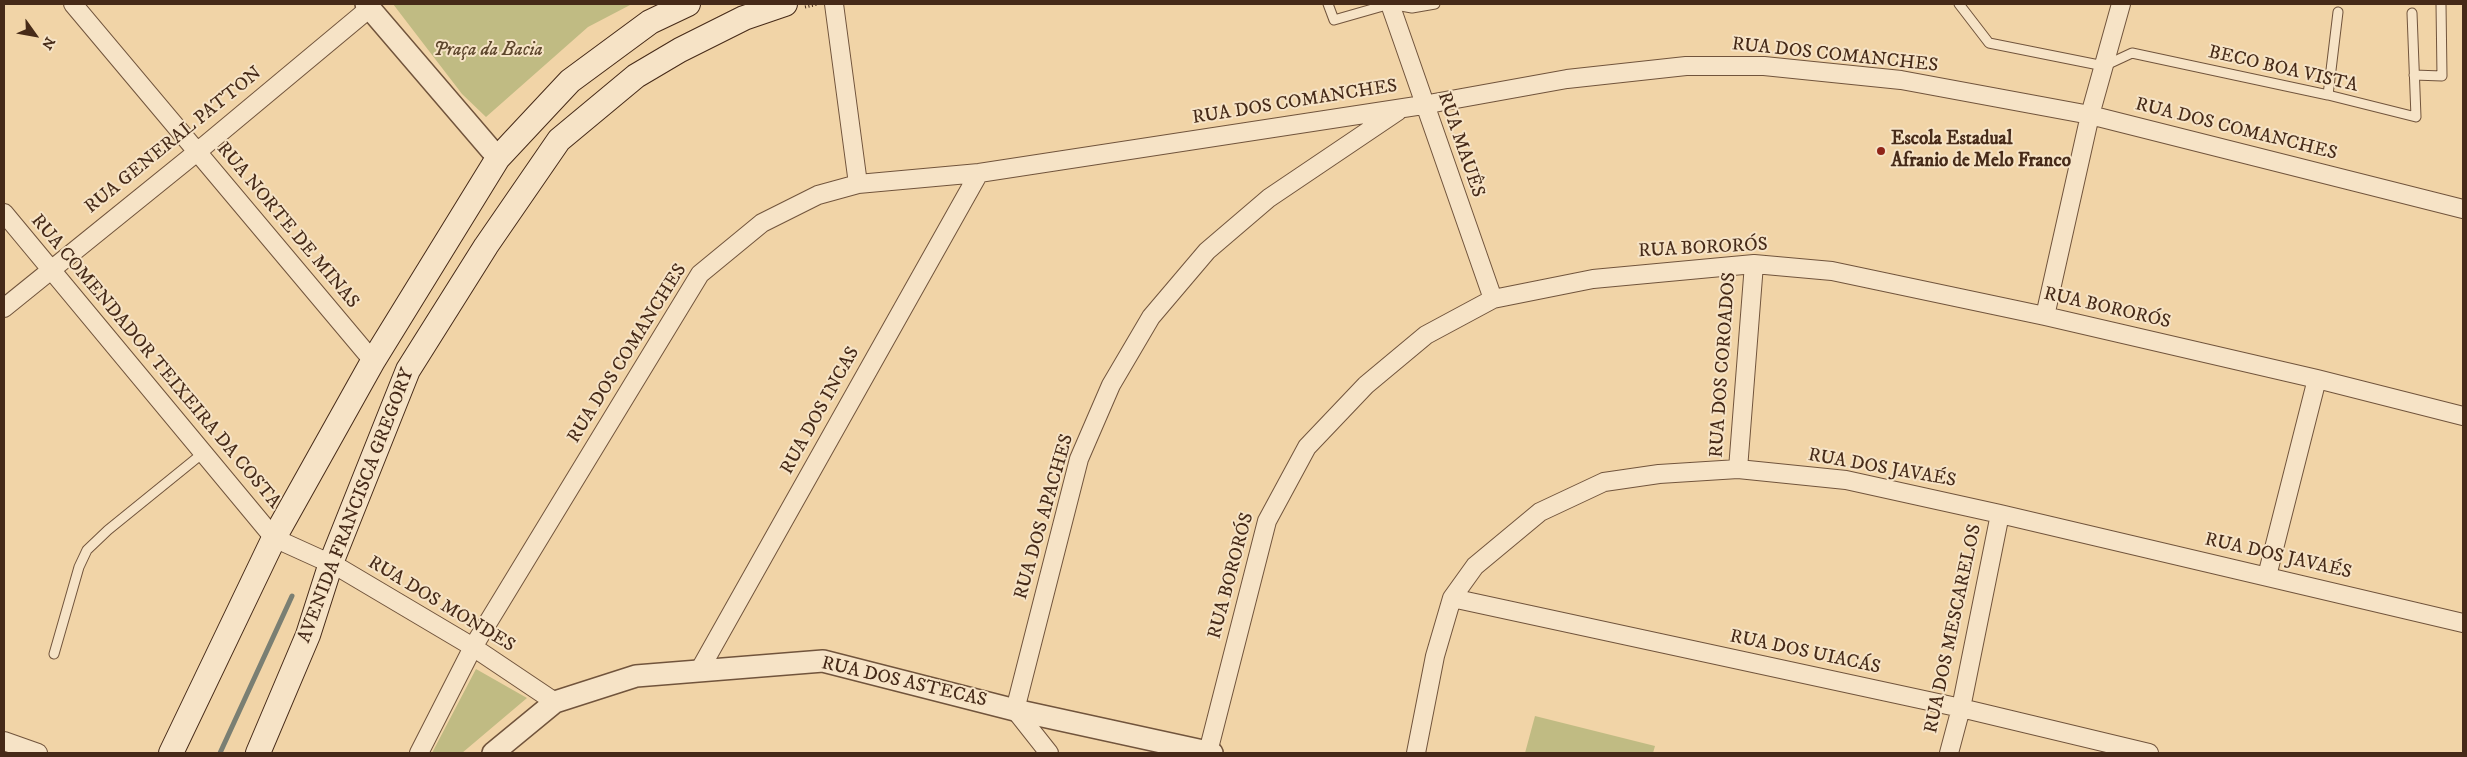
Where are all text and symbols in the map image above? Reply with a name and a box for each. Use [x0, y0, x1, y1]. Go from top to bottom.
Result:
north arrow [10, 10, 60, 60]
text: N [37, 33, 58, 53]
street label: RUA DOS COMANCHES [1731, 34, 1939, 78]
park label: Praça da Bacia [433, 40, 543, 62]
street label: BECO BOA VISTA [2206, 42, 2360, 98]
street label: RUA GENERAL PATTON [81, 63, 267, 219]
street label: RUA DOS COMANCHES [1191, 76, 1399, 130]
street label: RUA MAUÊS [1431, 89, 1489, 201]
street label: RUA DOS COMANCHES [2133, 94, 2339, 166]
place label: Escola Estadual Afranio de Melo Franco [1891, 129, 2071, 173]
street label: RUA NORTE DE MINAS [211, 138, 363, 314]
marker: Escola Estadual Afranio de Melo Franco [1875, 145, 1887, 157]
street label: RUA COMENDADOR TEIXEIRA DA COSTA [25, 210, 285, 514]
street label: RUA BORORÓS [1638, 234, 1768, 264]
street label: RUA DOS COMANCHES [563, 260, 693, 448]
street label: RUA DOS COROADOS [1706, 272, 1742, 458]
street label: RUA BORORÓS [2041, 283, 2173, 335]
street label: RUA DOS INCAS [777, 343, 865, 479]
street label: AVENIDA FRANCISCA GREGORY [294, 366, 420, 646]
street label: RUA DOS APACHES [1010, 432, 1080, 602]
street label: RUA DOS JAVAÉS [1806, 445, 1958, 493]
street label: RUA BORORÓS [1204, 510, 1260, 642]
street label: RUA DOS MESCARELOS [1921, 522, 1987, 736]
street label: RUA DOS JAVAÉS [2202, 529, 2354, 585]
street label: RUA DOS MONDES [363, 552, 519, 658]
street label: RUA DOS UIACÁS [1728, 626, 1882, 680]
street label: RUA DOS ASTECAS [819, 653, 989, 713]

